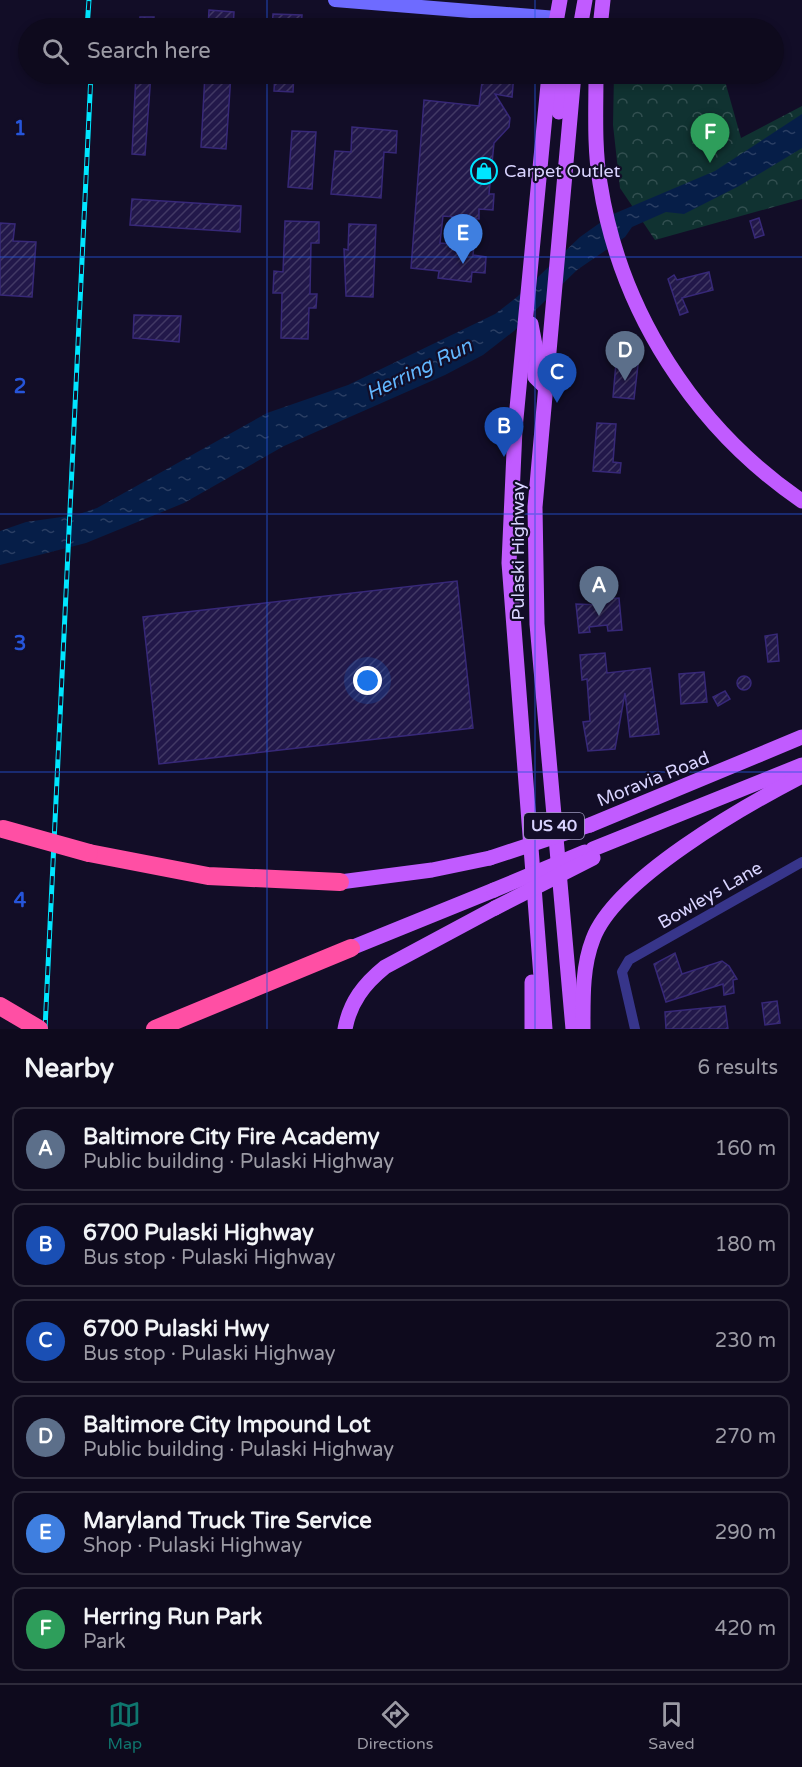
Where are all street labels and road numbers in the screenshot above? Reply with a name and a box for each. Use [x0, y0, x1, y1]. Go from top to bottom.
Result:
street label: Pulaski Highway [507, 481, 529, 620]
street label: Moravia Road [594, 747, 712, 811]
road number: US 40 [524, 813, 584, 839]
street label: Bowleys Lane [654, 856, 766, 934]

